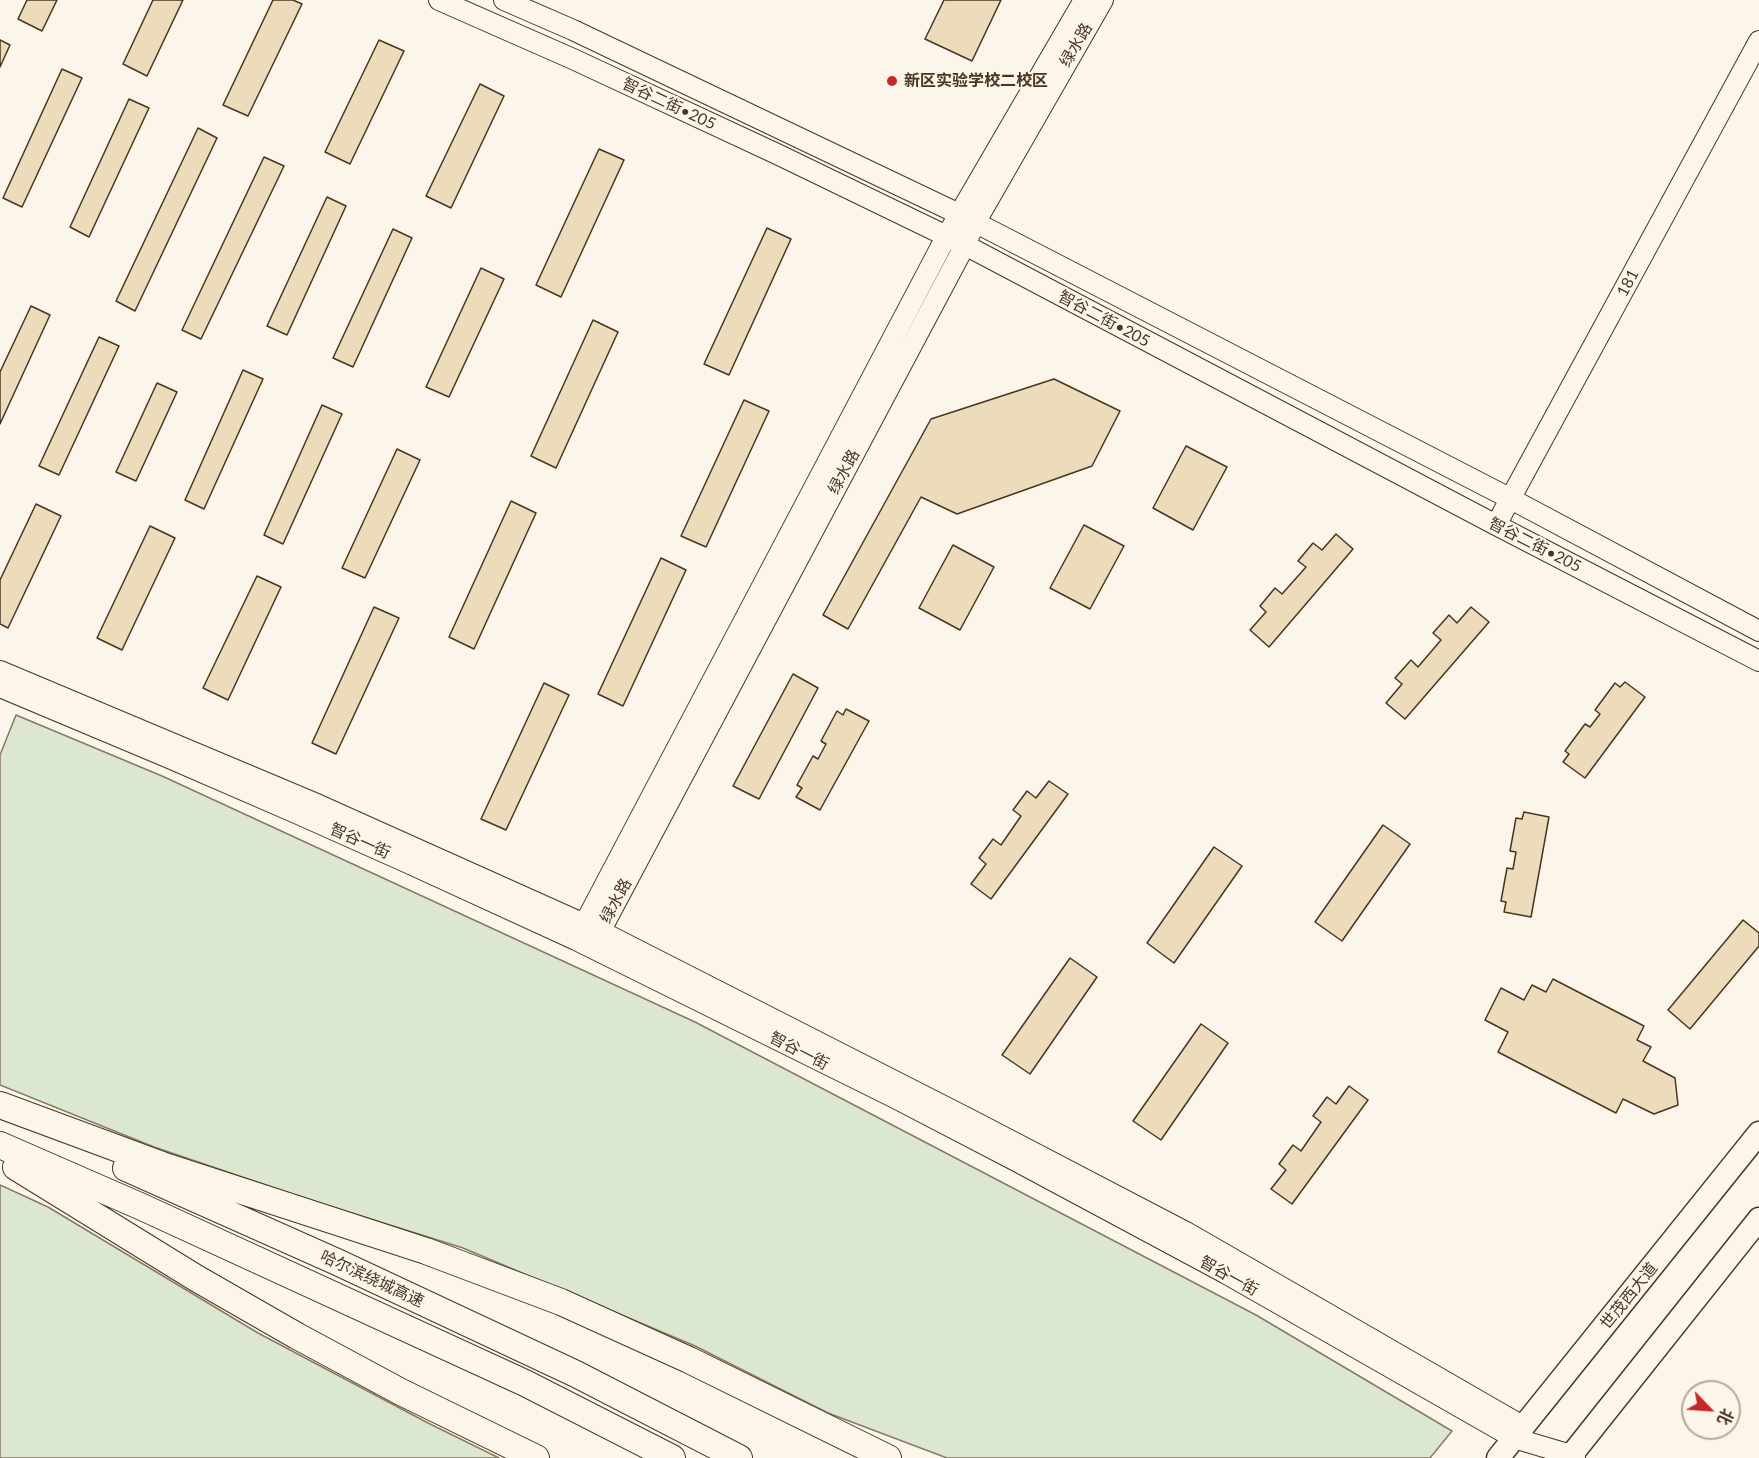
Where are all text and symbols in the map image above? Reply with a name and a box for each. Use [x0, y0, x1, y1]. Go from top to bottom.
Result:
street label: 绿水路 [1056, 19, 1096, 71]
place label: 新区实验学校二校区 [904, 71, 1048, 91]
street label: 智谷二街•205 [619, 74, 719, 134]
marker: 新区实验学校二校区 [885, 74, 899, 88]
street label: 181 [1613, 266, 1643, 300]
street label: 智谷二街•205 [1055, 287, 1153, 351]
street label: 绿水路 [824, 446, 864, 498]
street label: 智谷二街•205 [1486, 513, 1584, 577]
street label: 智谷一街 [327, 819, 393, 863]
street label: 绿水路 [596, 875, 636, 927]
street label: 智谷一街 [766, 1028, 832, 1074]
street label: 哈尔滨绕城高速 [317, 1247, 427, 1311]
street label: 智谷一街 [1196, 1252, 1262, 1300]
street label: 世茂西大道 [1596, 1259, 1662, 1333]
north arrow [1681, 1380, 1741, 1440]
text: 北 [1714, 1406, 1738, 1428]

